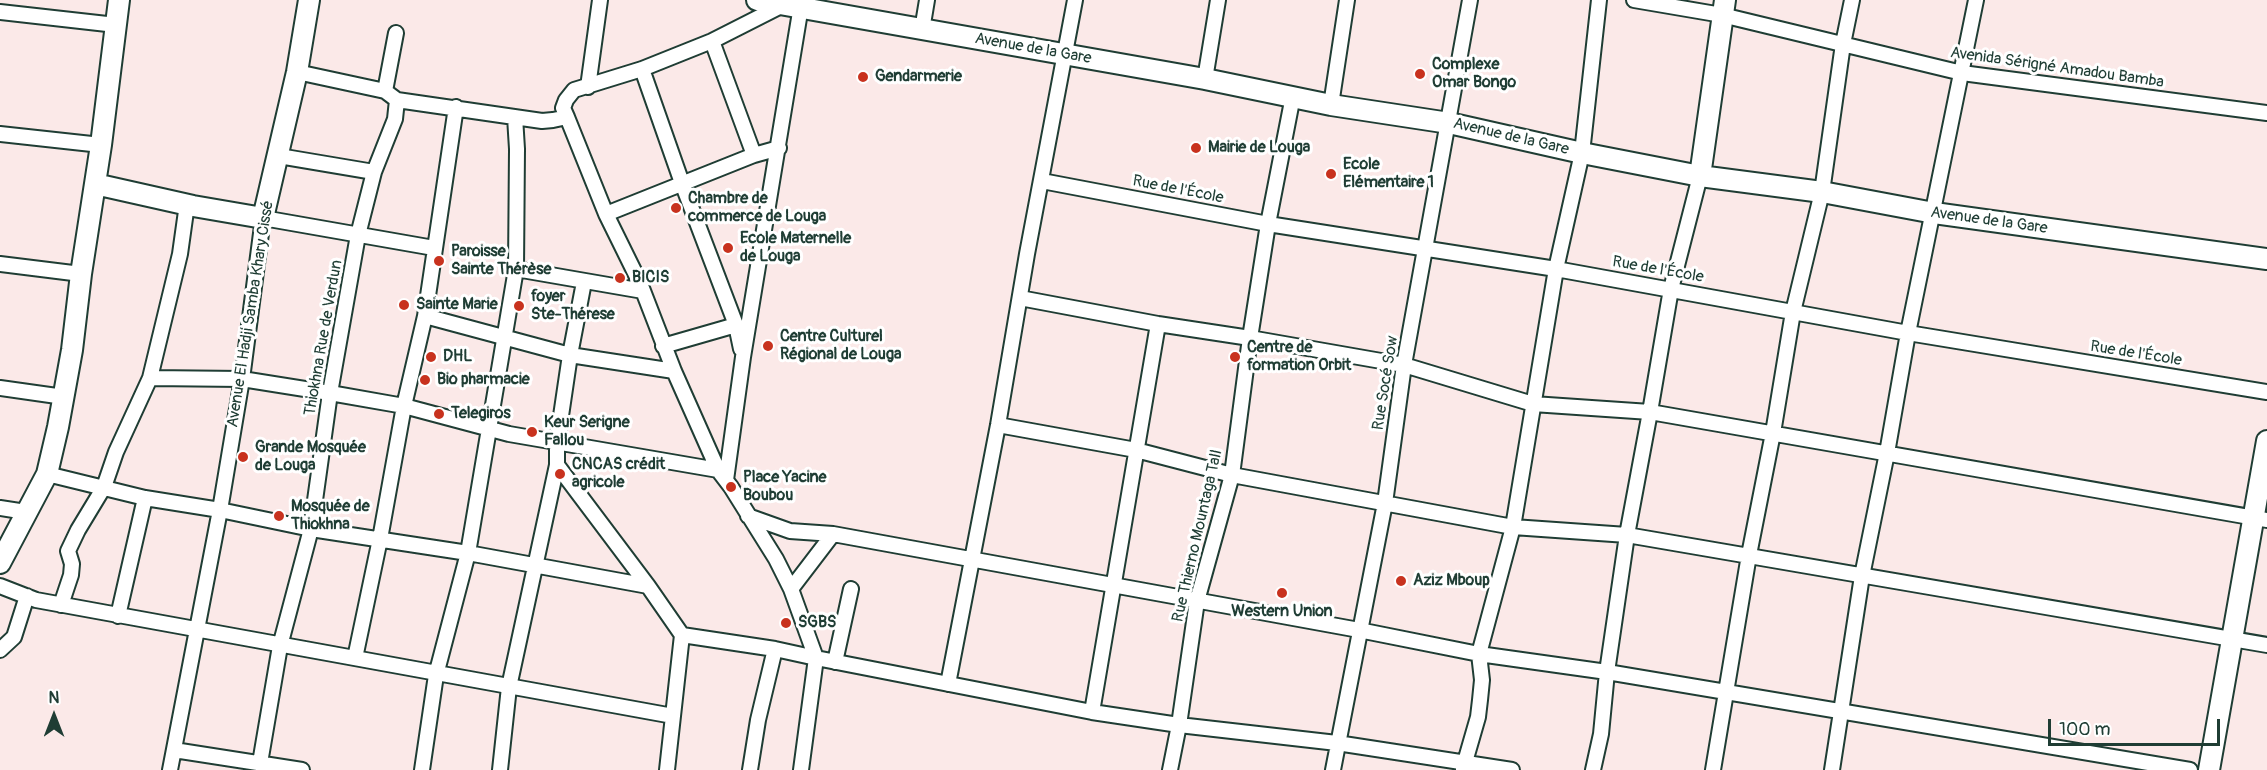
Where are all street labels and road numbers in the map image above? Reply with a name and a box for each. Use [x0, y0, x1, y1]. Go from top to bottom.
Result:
street label: Avenue de la Gare [973, 29, 1093, 69]
street label: Avenida Sérigné Amadou Bamba [1949, 43, 2165, 93]
street label: Avenue de la Gare [1451, 114, 1571, 160]
street label: Rue de l'École [1131, 172, 1225, 208]
street label: Avenue El Hadji Samba Khary Cissé [224, 199, 278, 429]
street label: Avenue de la Gare [1929, 203, 2049, 239]
street label: Rue de l'École [1611, 253, 1705, 287]
street label: Thiokhna Rue de Verdun [301, 259, 347, 417]
street label: Rue Socé Sow [1369, 334, 1403, 432]
street label: Rue de l'École [2089, 337, 2183, 371]
street label: Rue Thierno Mountaga Tall [1169, 448, 1227, 624]

